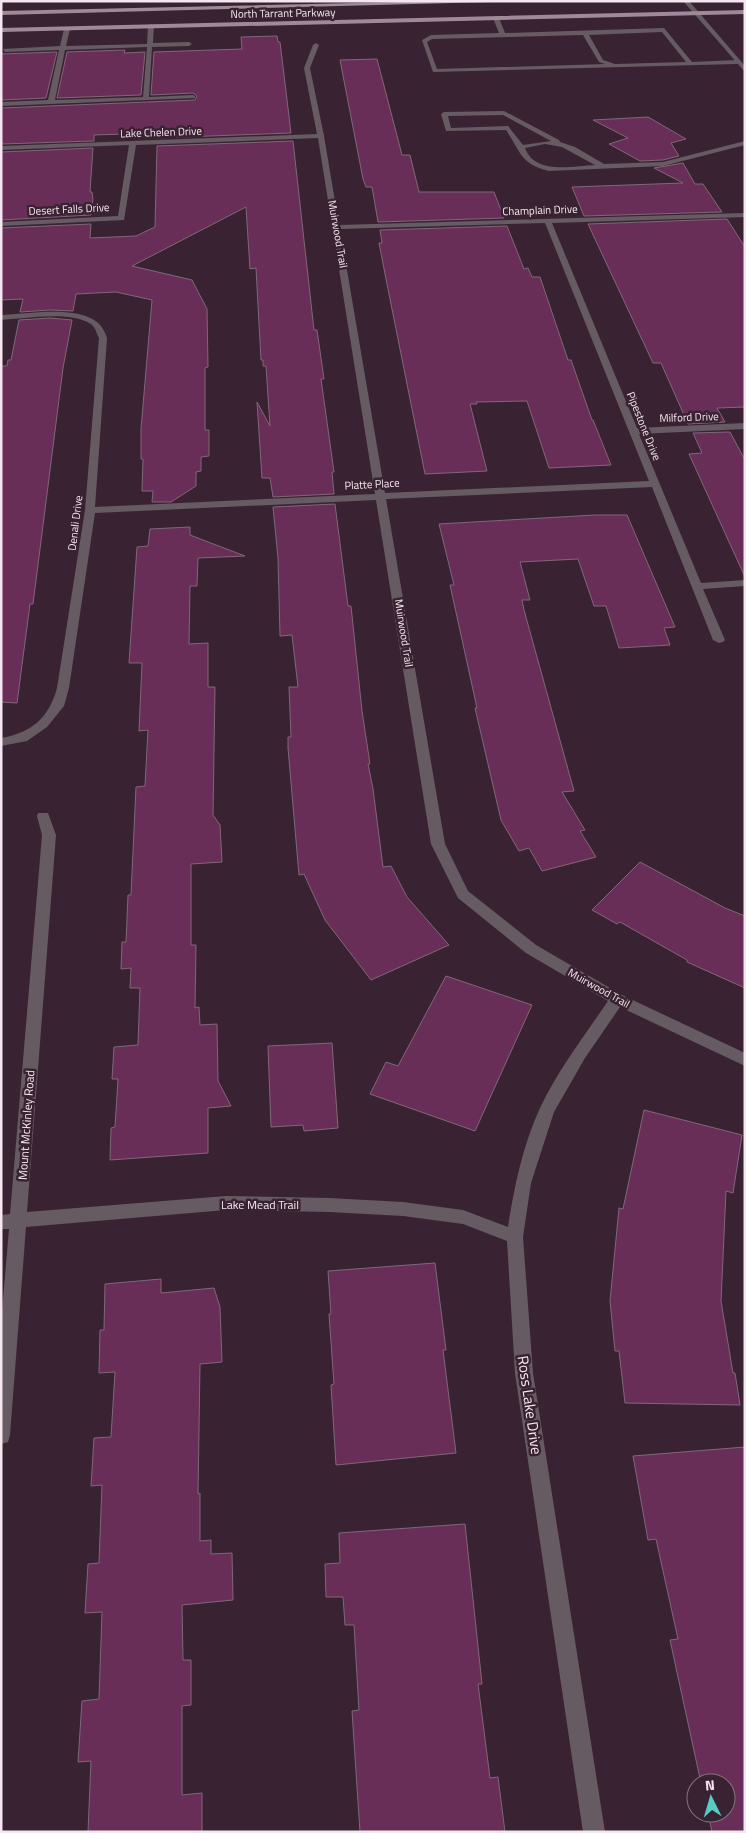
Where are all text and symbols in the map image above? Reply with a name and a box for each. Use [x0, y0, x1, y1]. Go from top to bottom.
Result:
street label: North Tarrant Parkway [230, 4, 336, 22]
street label: Lake Chelen Drive [120, 123, 203, 141]
street label: Desert Falls Drive [28, 199, 110, 219]
street label: Muirwood Trail [324, 199, 352, 269]
street label: Champlain Drive [502, 201, 578, 219]
street label: Pipestone Drive [623, 389, 665, 463]
street label: Milford Drive [659, 408, 719, 426]
street label: Platte Place [344, 475, 400, 493]
street label: Denali Drive [64, 494, 86, 552]
street label: Muirwood Trail [391, 598, 417, 668]
street label: Muirwood Trail [565, 964, 633, 1012]
street label: Mount McKinley Road [13, 1069, 39, 1181]
street label: Lake Mead Trail [221, 1195, 299, 1214]
street label: Ross Lake Drive [512, 1354, 548, 1456]
north arrow [686, 1773, 736, 1823]
text: N [704, 1774, 716, 1795]

